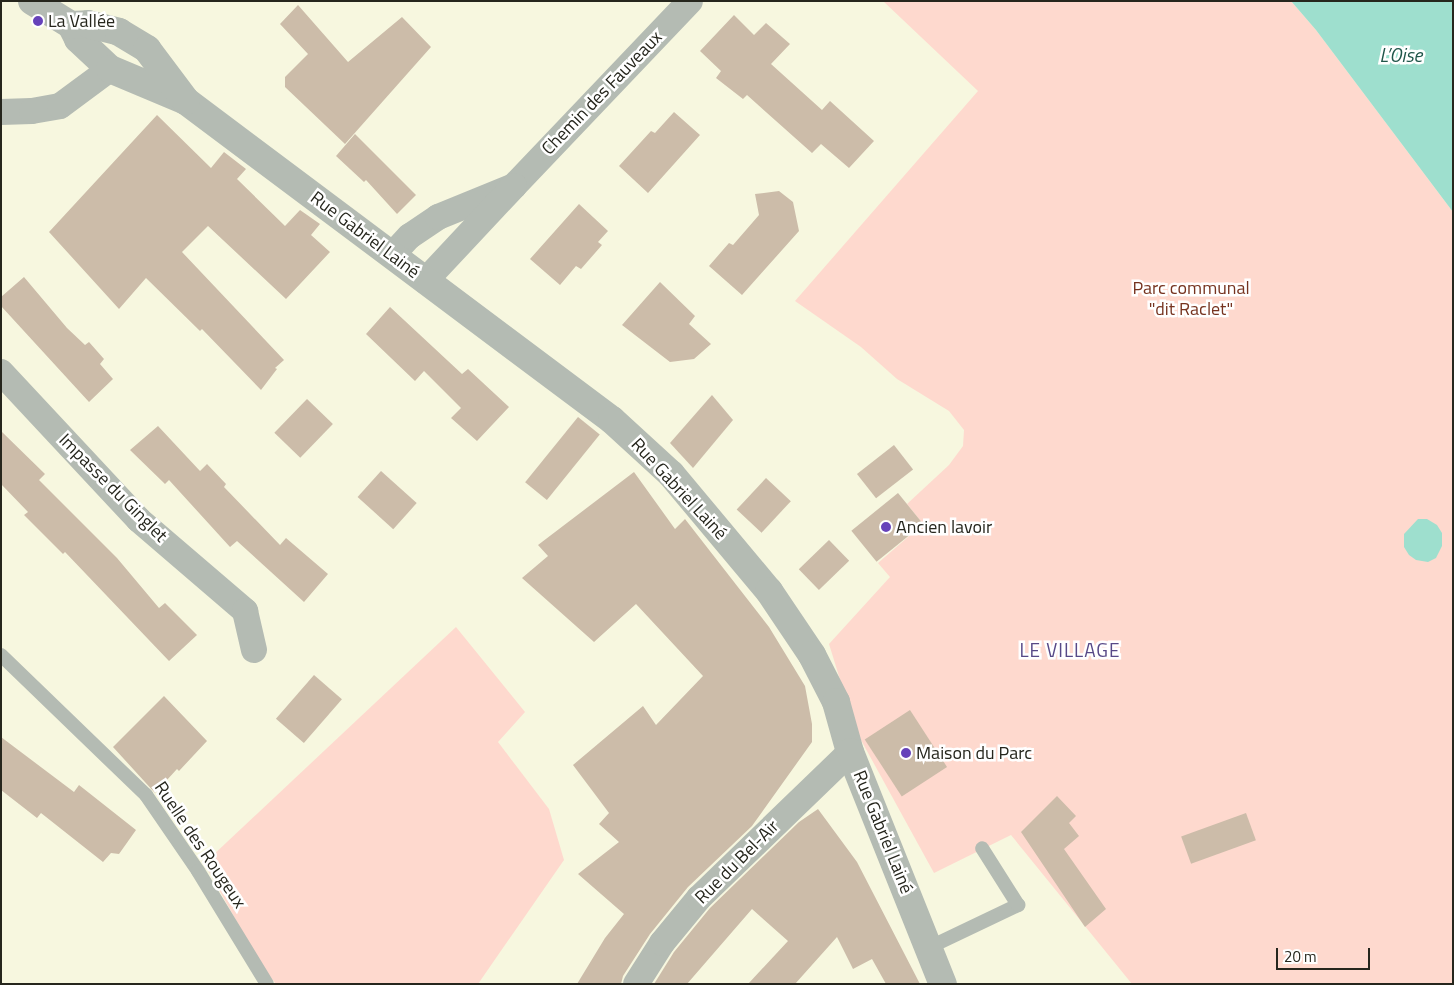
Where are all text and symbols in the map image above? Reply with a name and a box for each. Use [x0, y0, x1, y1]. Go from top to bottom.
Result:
place label: La Vallée [48, 10, 115, 32]
marker: La Vallée [32, 15, 44, 27]
street label: Chemin des Fauveaux [537, 27, 667, 159]
water label: L’Oise [1380, 44, 1422, 66]
street label: Rue Gabriel Lainé [306, 187, 424, 283]
park label: Parc communal "dit Raclet" [1132, 278, 1250, 320]
street label: Impasse du Ginglet [54, 429, 172, 547]
street label: Rue Gabriel Lainé [626, 434, 732, 544]
place label: Ancien lavoir [896, 516, 992, 538]
marker: Ancien lavoir [880, 521, 892, 533]
district label: LE VILLAGE [1018, 639, 1122, 661]
place label: Maison du Parc [916, 742, 1032, 764]
marker: Maison du Parc [900, 747, 912, 759]
street label: Rue Gabriel Lainé [848, 767, 918, 897]
street label: Ruelle des Rougeux [150, 778, 250, 912]
street label: Rue du Bel-Air [691, 816, 783, 908]
scale bar [1279, 938, 1373, 970]
text: 20 m [1284, 945, 1317, 968]

